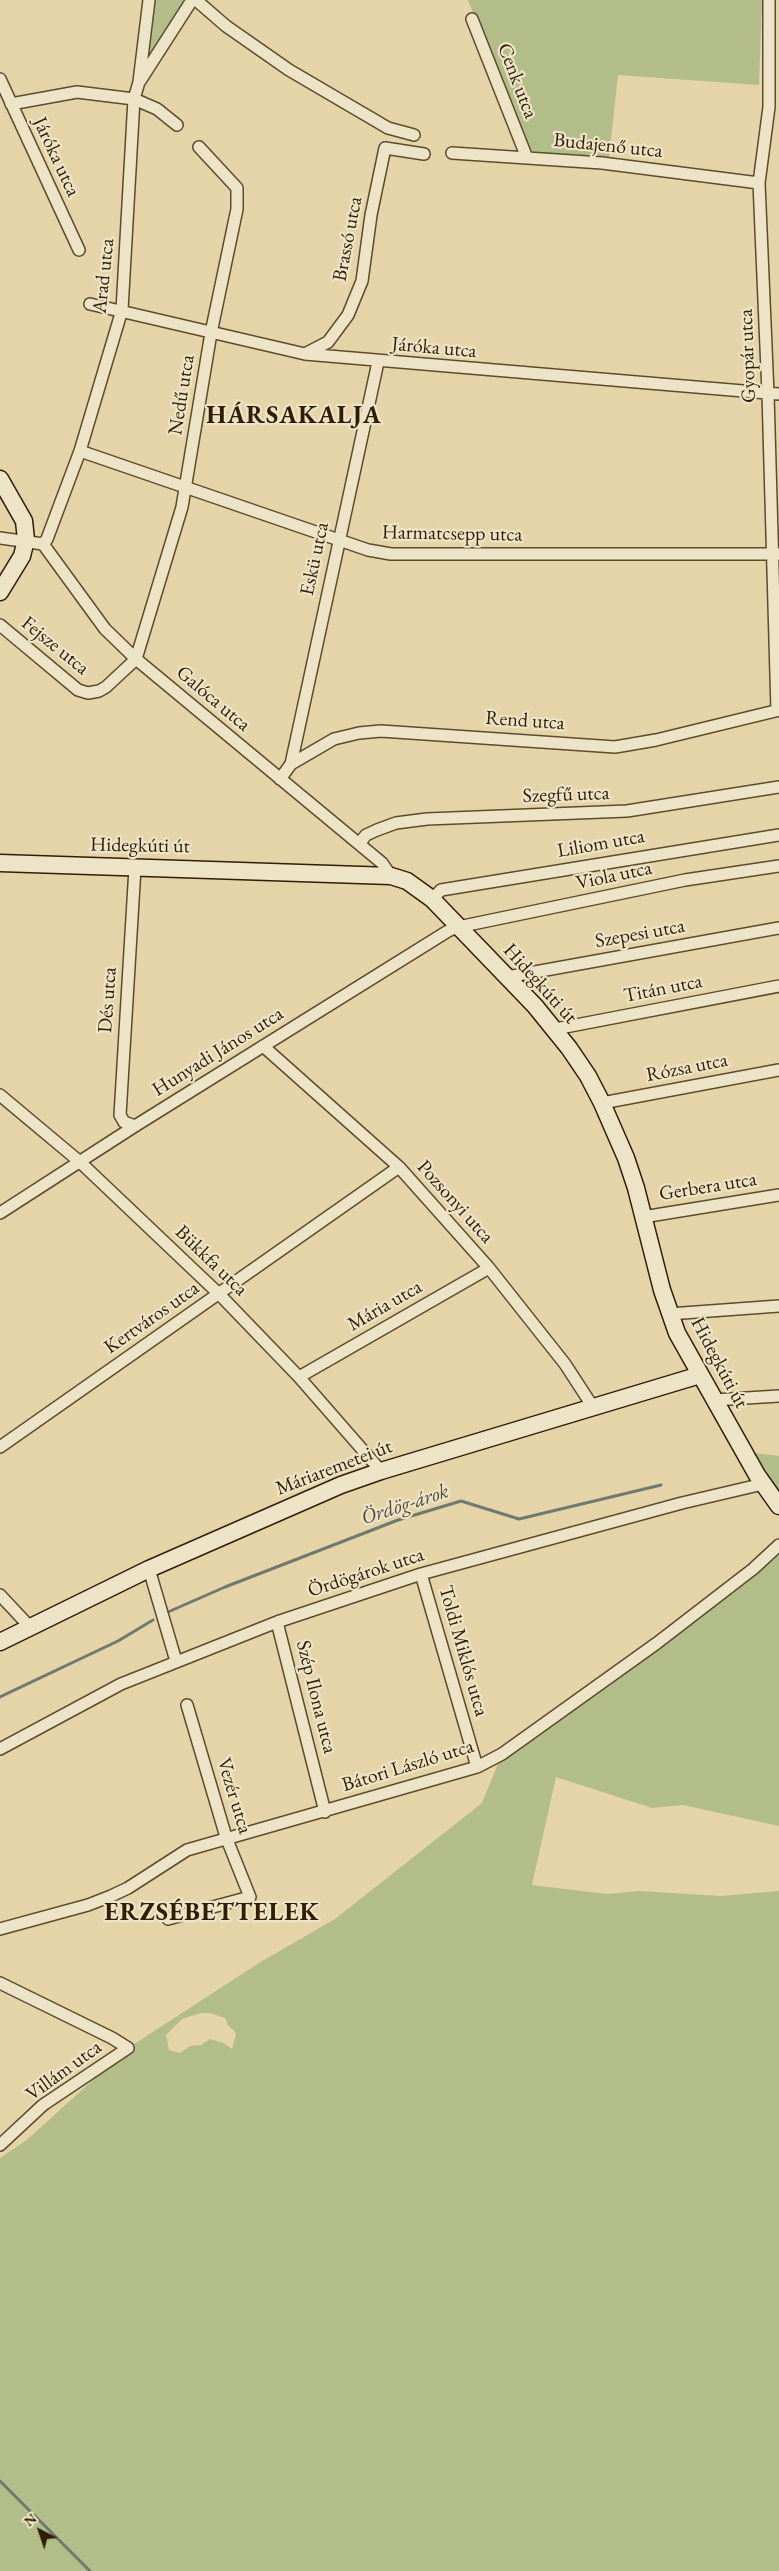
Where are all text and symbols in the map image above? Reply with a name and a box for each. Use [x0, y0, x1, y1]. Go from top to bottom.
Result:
street label: Cenk utca [492, 40, 542, 122]
street label: Járóka utca [27, 113, 85, 201]
street label: Budajenő utca [552, 128, 664, 164]
street label: Brassó utca [328, 195, 368, 283]
street label: Arad utca [88, 237, 120, 315]
street label: Gyopár utca [734, 309, 762, 403]
street label: Járóka utca [391, 332, 477, 364]
street label: Nedű utca [164, 353, 200, 437]
district label: HÁRSAKALJA [205, 401, 383, 431]
street label: Eskü utca [296, 520, 334, 598]
street label: Harmatcsepp utca [382, 521, 522, 547]
street label: Fejsze utca [16, 611, 94, 681]
street label: Galóca utca [171, 661, 255, 737]
street label: Rend utca [485, 706, 565, 736]
street label: Szegfű utca [522, 781, 610, 809]
street label: Liliom utca [555, 825, 647, 863]
street label: Hidegkúti út [90, 833, 190, 859]
street label: Viola utca [574, 856, 654, 896]
street label: Szepesi utca [593, 914, 687, 954]
street label: Hidegkúti út [498, 939, 582, 1029]
street label: Dés utca [94, 966, 122, 1034]
street label: Titán utca [622, 970, 704, 1008]
street label: Hunyadi János utca [148, 1002, 288, 1102]
street label: Rózsa utca [644, 1048, 730, 1088]
street label: Pozsonyi utca [411, 1155, 499, 1249]
street label: Gerbera utca [657, 1167, 759, 1207]
street label: Bükkfa utca [170, 1221, 252, 1301]
street label: Mária utca [344, 1275, 426, 1337]
street label: Kertváros utca [100, 1276, 204, 1360]
street label: Hidegkúti út [685, 1313, 753, 1413]
street label: Máriaremetei út [272, 1435, 396, 1501]
water label: Ördög-árok [358, 1479, 452, 1531]
street label: Ördögárok utca [305, 1543, 427, 1603]
street label: Toldi Miklós utca [433, 1583, 493, 1719]
street label: Szép Ilona utca [290, 1638, 342, 1756]
street label: Bátori László utca [339, 1735, 477, 1797]
street label: Vezér utca [211, 1755, 257, 1837]
district label: ERZSÉBETTELEK [103, 1898, 321, 1928]
street label: Villám utca [21, 2036, 107, 2106]
north arrow [15, 2506, 65, 2556]
text: N [20, 2509, 40, 2530]

